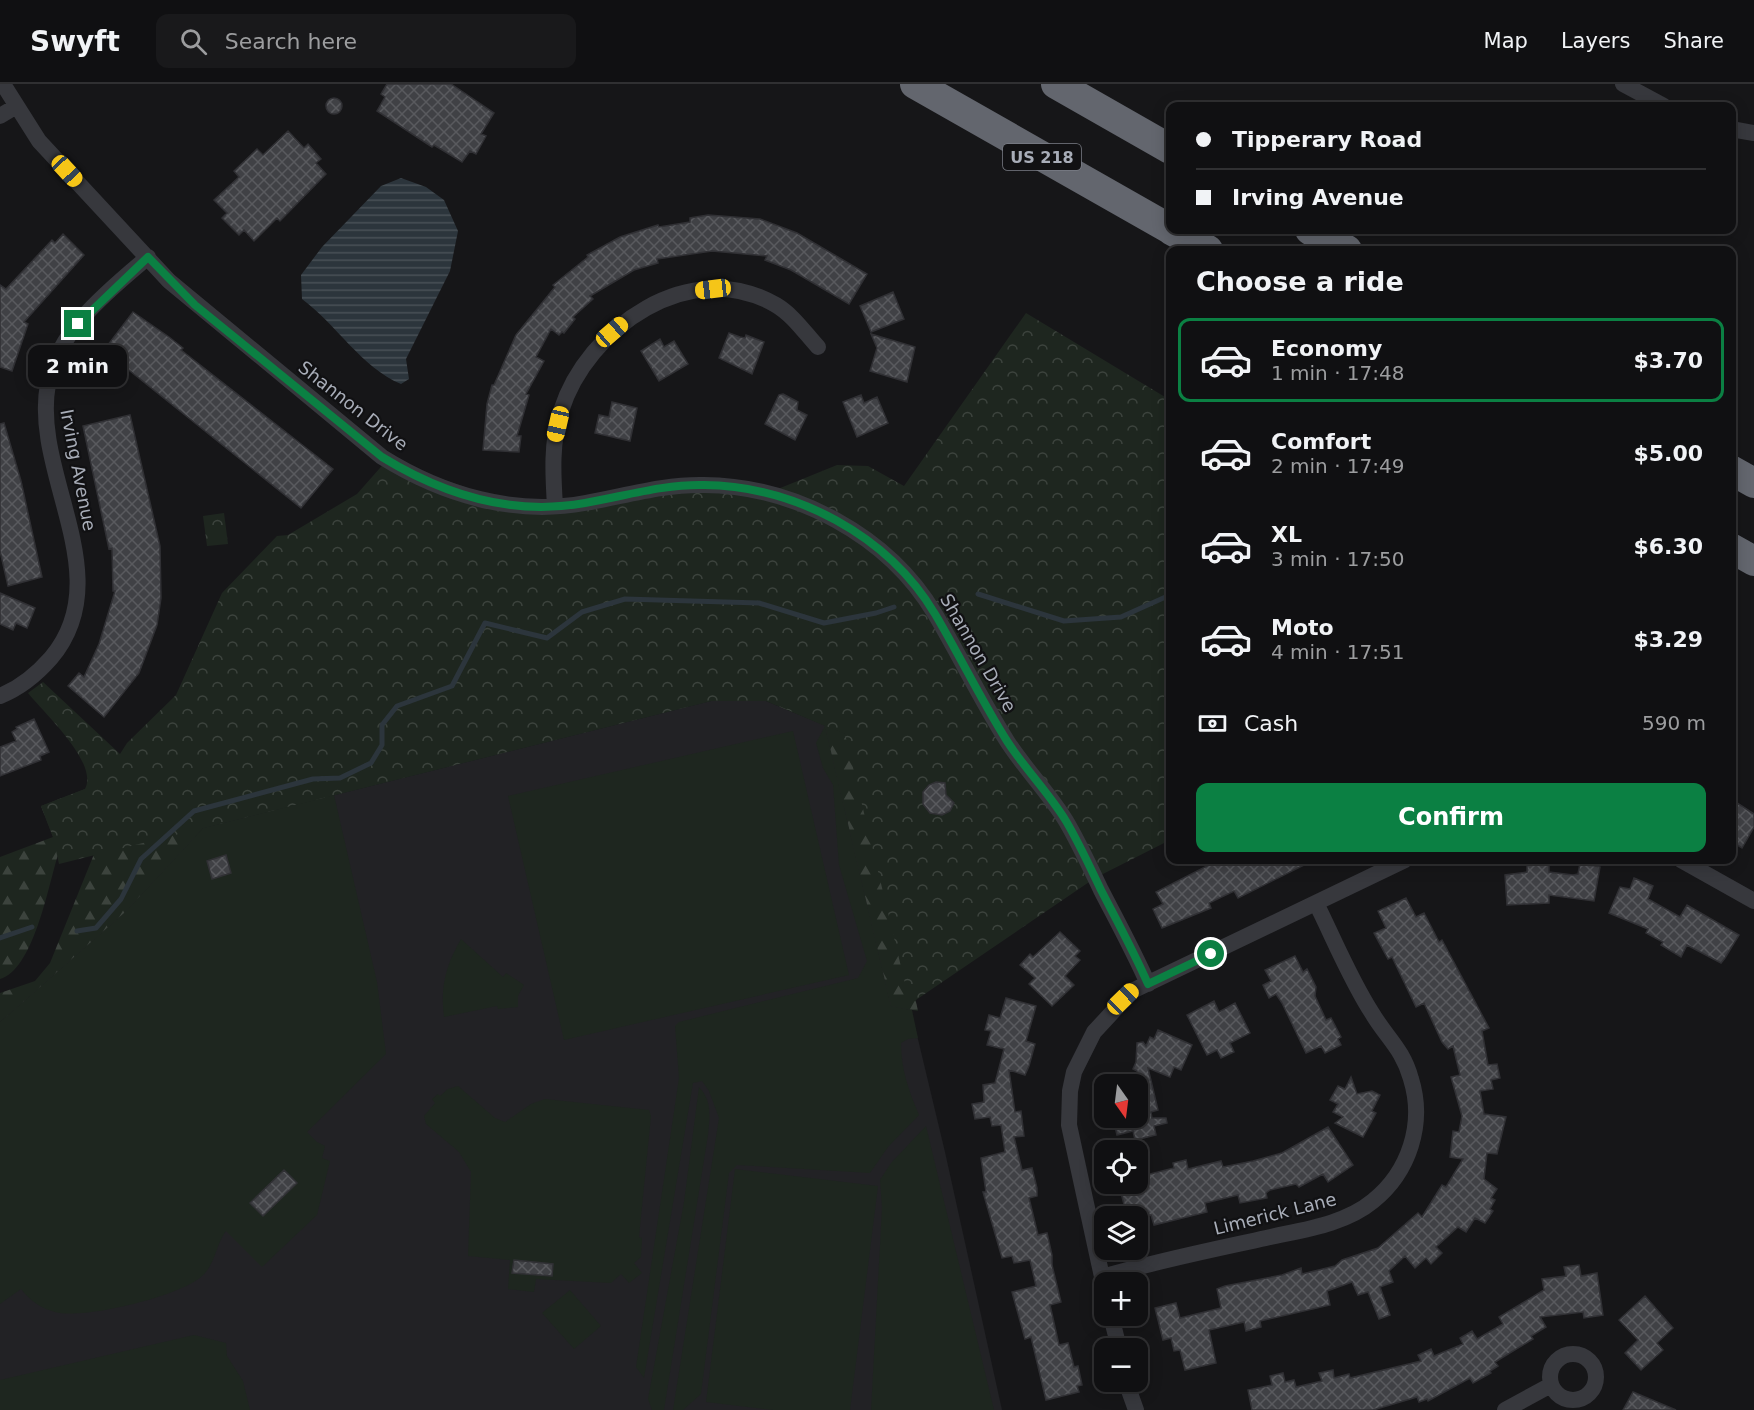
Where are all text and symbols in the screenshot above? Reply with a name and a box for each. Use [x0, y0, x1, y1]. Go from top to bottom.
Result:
search box [156, 14, 576, 68]
text: Swyft [30, 25, 120, 58]
icon: search [177, 25, 210, 58]
text: Search here [225, 29, 357, 54]
text: Map [1484, 29, 1528, 53]
text: Layers [1561, 29, 1630, 53]
text: Share [1663, 29, 1724, 53]
text: Tipperary Road [1232, 127, 1422, 152]
road number: US 218 [1003, 144, 1081, 170]
car [48, 152, 86, 190]
text: Irving Avenue [1232, 185, 1404, 210]
text: Choose a ride [1196, 266, 1404, 297]
car [694, 278, 732, 300]
route end [64, 310, 91, 337]
car [593, 313, 631, 351]
icon: car [1199, 333, 1253, 387]
text: Economy [1271, 336, 1382, 361]
callout: 2 min [28, 345, 128, 387]
text: $3.70 [1633, 348, 1703, 373]
text: 2 min [46, 354, 109, 378]
street label: Shannon Drive [295, 356, 412, 455]
text: 1 min · 17:48 [1271, 361, 1405, 385]
car [545, 404, 571, 444]
street label: Irving Avenue [56, 407, 101, 533]
icon: car [1199, 426, 1253, 480]
text: Comfort [1271, 429, 1371, 454]
text: $5.00 [1633, 441, 1703, 466]
text: 2 min · 17:49 [1271, 454, 1405, 478]
icon: car [1199, 519, 1253, 573]
text: XL [1271, 522, 1302, 547]
text: $6.30 [1633, 534, 1703, 559]
text: 3 min · 17:50 [1271, 547, 1405, 571]
street label: Shannon Drive [936, 590, 1021, 716]
icon: car [1199, 612, 1253, 666]
text: Moto [1271, 615, 1334, 640]
text: $3.29 [1633, 627, 1703, 652]
text: 4 min · 17:51 [1271, 640, 1405, 664]
icon: cash [1196, 707, 1229, 740]
text: Cash [1244, 711, 1298, 736]
text: 590 m [1642, 711, 1706, 735]
button: Confirm [1196, 783, 1706, 852]
route start [1197, 940, 1224, 967]
car [1104, 980, 1142, 1018]
north arrow [1094, 1074, 1148, 1128]
map controls [1094, 1074, 1148, 1392]
button: locate [1094, 1140, 1148, 1194]
street label: Limerick Lane [1211, 1188, 1338, 1239]
button: layers [1094, 1206, 1148, 1260]
button: + [1094, 1272, 1148, 1326]
button: − [1094, 1338, 1148, 1392]

